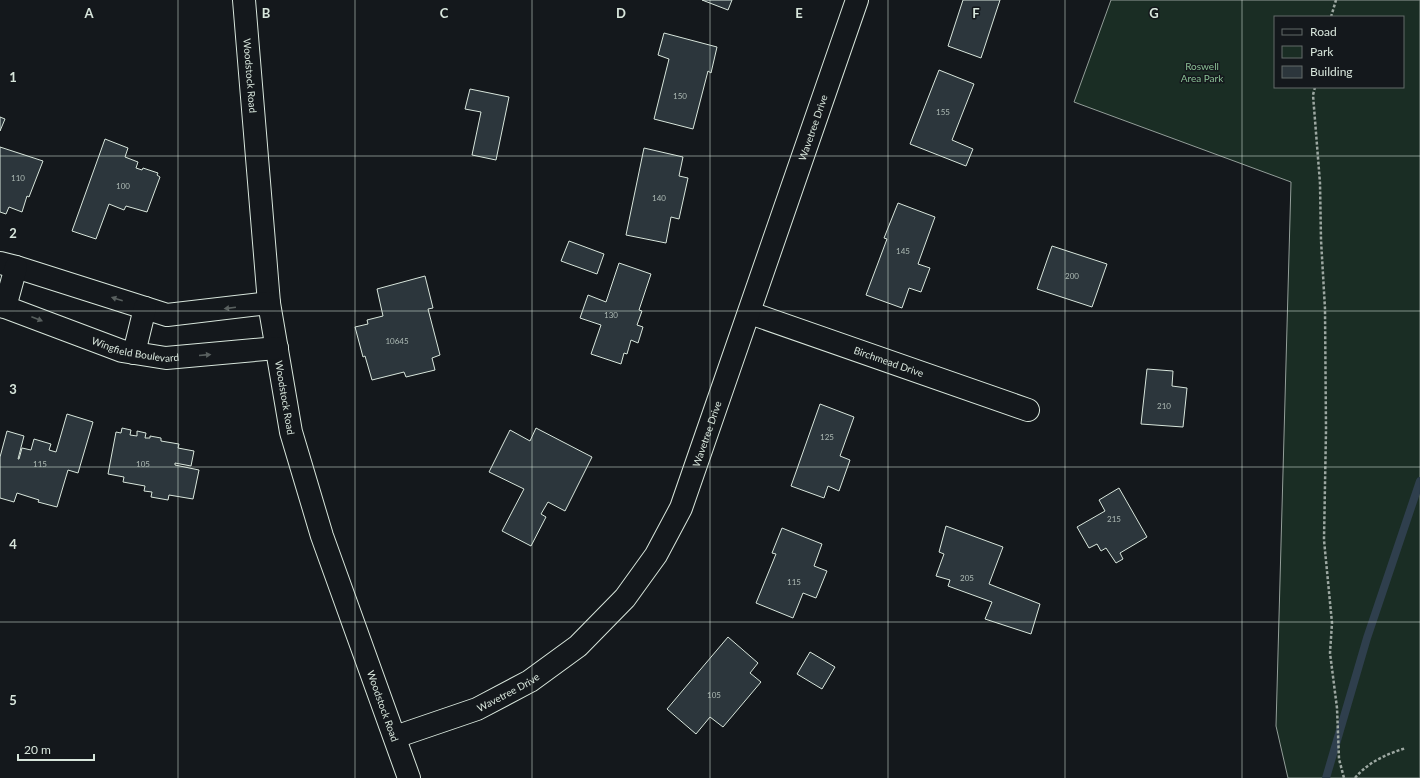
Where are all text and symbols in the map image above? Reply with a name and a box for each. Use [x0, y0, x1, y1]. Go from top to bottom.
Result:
text: A [83, 5, 94, 21]
text: B [262, 5, 271, 21]
text: C [440, 5, 449, 21]
text: D [616, 5, 626, 21]
text: E [795, 5, 803, 21]
text: F [972, 5, 980, 21]
text: G [1149, 5, 1159, 21]
legend [1274, 16, 1404, 88]
text: Road [1310, 24, 1337, 39]
street label: Woodstock Road [241, 38, 259, 114]
text: Park [1310, 44, 1334, 59]
park label: Roswell Area Park [1181, 60, 1224, 84]
text: Building [1310, 64, 1353, 79]
text: 1 [9, 69, 17, 85]
house number: 150 [673, 91, 687, 101]
street label: Wavetree Drive [796, 93, 830, 162]
house number: 155 [936, 107, 950, 117]
house number: 110 [11, 173, 25, 183]
house number: 100 [116, 181, 130, 191]
house number: 140 [652, 193, 666, 203]
text: 2 [9, 225, 17, 241]
house number: 145 [896, 246, 910, 256]
house number: 200 [1065, 271, 1079, 281]
one-way arrow [111, 296, 123, 302]
one-way arrow [224, 305, 236, 311]
house number: 130 [604, 310, 618, 320]
one-way arrow [31, 316, 43, 322]
street label: Wingfield Boulevard [90, 334, 180, 364]
house number: 10645 [385, 336, 409, 346]
street label: Birchmead Drive [852, 344, 925, 379]
one-way arrow [199, 351, 211, 358]
street label: Woodstock Road [273, 360, 297, 436]
text: 3 [9, 381, 17, 397]
street label: Wavetree Drive [690, 399, 724, 468]
house number: 210 [1157, 401, 1171, 411]
house number: 125 [820, 432, 834, 442]
house number: 115 [33, 459, 47, 469]
house number: 105 [136, 459, 150, 469]
house number: 215 [1107, 514, 1121, 524]
text: 4 [9, 536, 17, 552]
house number: 205 [960, 573, 974, 583]
house number: 115 [787, 577, 801, 587]
street label: Woodstock Road [365, 669, 401, 743]
street label: Wavetree Drive [475, 670, 542, 714]
house number: 105 [707, 690, 721, 700]
text: 5 [9, 692, 17, 708]
scale bar [18, 736, 94, 762]
text: 20 m [24, 742, 51, 757]

